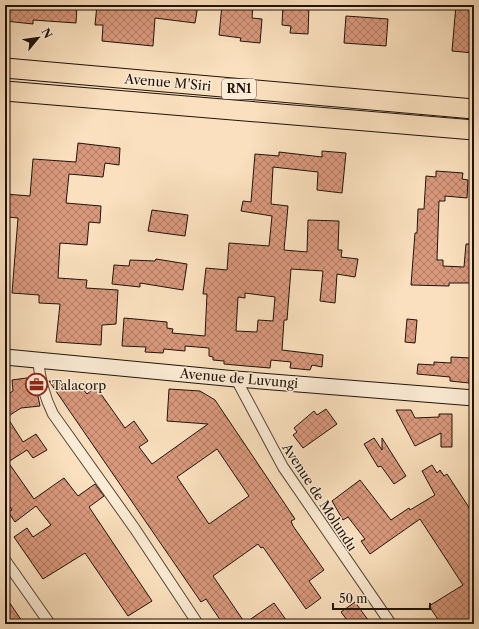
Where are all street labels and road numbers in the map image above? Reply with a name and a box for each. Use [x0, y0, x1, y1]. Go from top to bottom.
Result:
street label: Avenue M'Siri [123, 70, 212, 94]
road number: RN1 [222, 79, 256, 99]
street label: Avenue de Luvungi [178, 365, 299, 391]
street label: Avenue de Molundu [279, 439, 361, 554]

